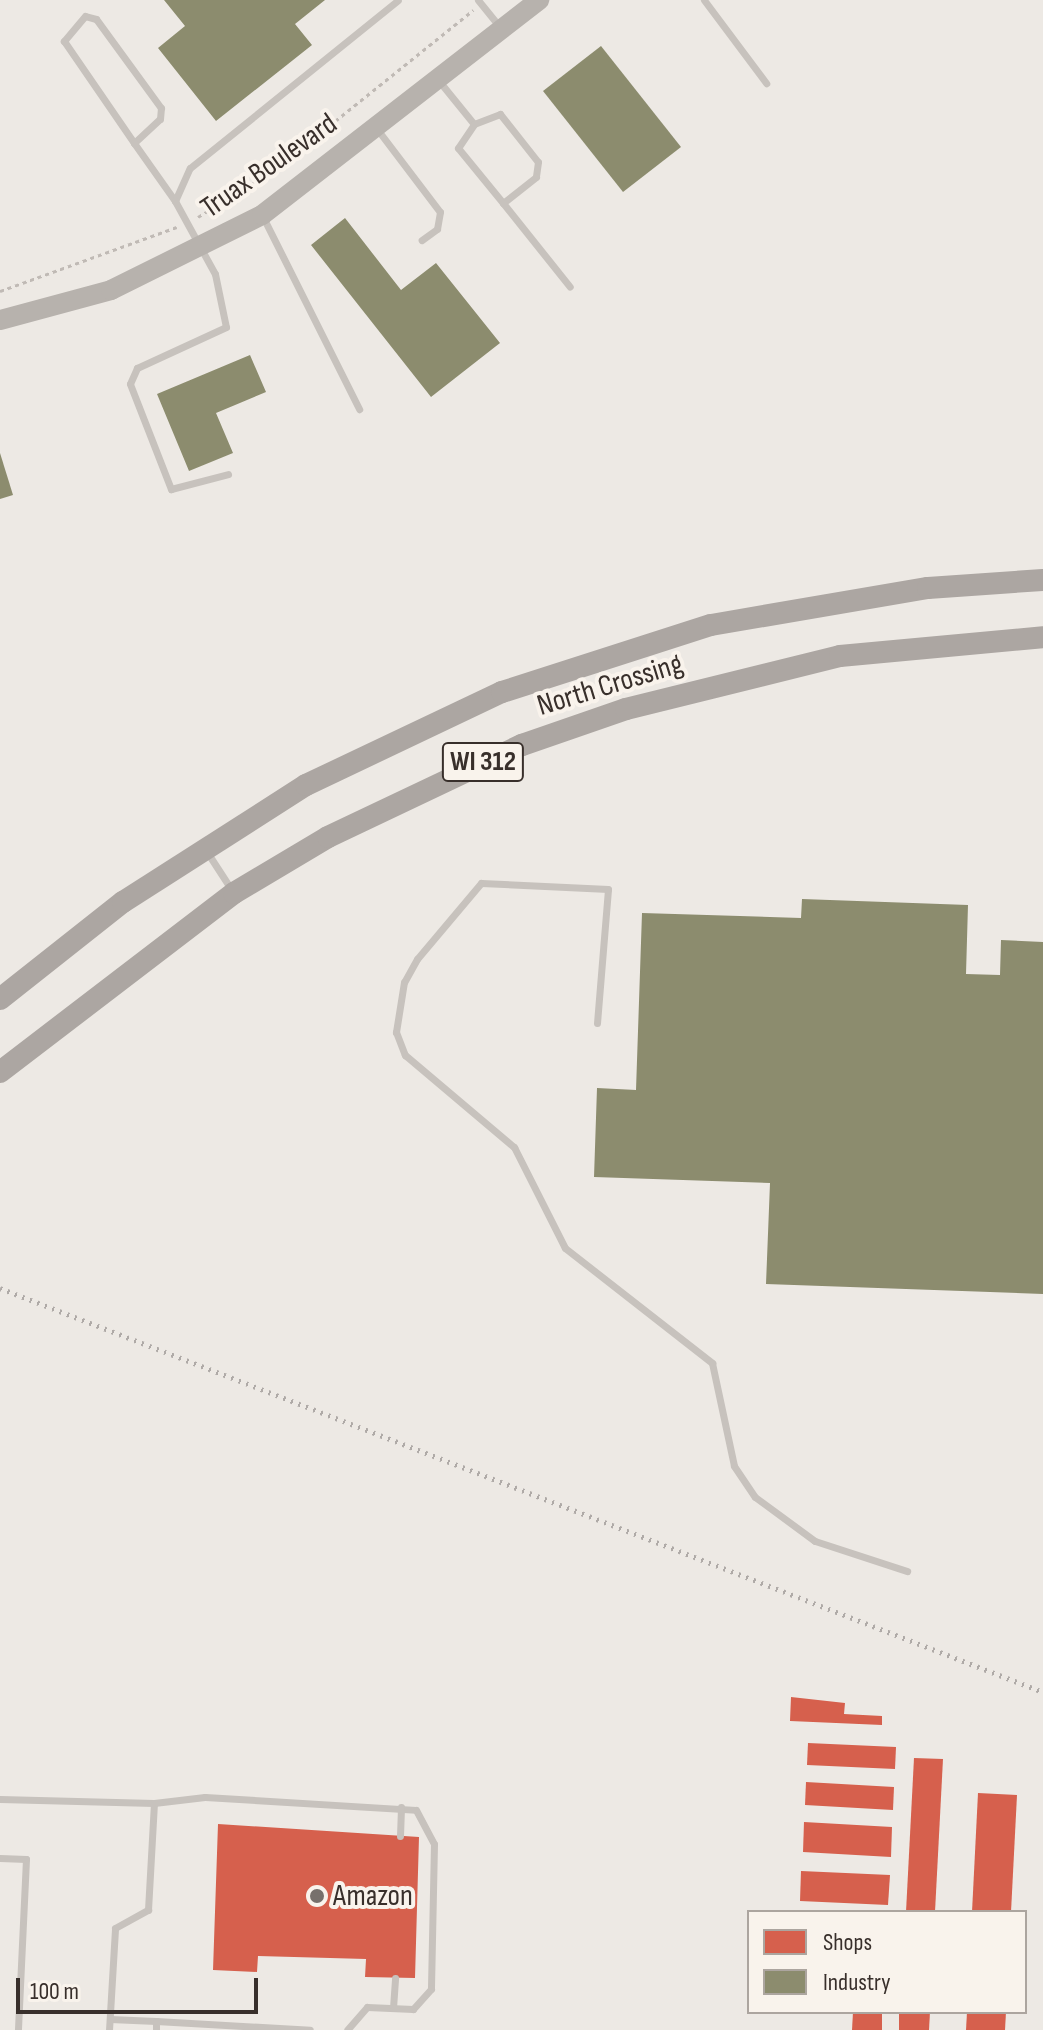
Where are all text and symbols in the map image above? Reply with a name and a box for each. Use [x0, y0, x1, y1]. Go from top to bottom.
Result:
street label: Truax Boulevard [194, 106, 344, 226]
street label: North Crossing [533, 646, 687, 724]
road number: WI 312 [441, 738, 525, 786]
place label: Amazon [333, 1878, 413, 1914]
marker: Amazon [308, 1887, 326, 1905]
legend [747, 1910, 1027, 2014]
text: Shops [823, 1928, 872, 1957]
scale bar [20, 1962, 262, 2012]
text: Industry [823, 1968, 890, 1997]
text: 100 m [30, 1977, 79, 2006]

